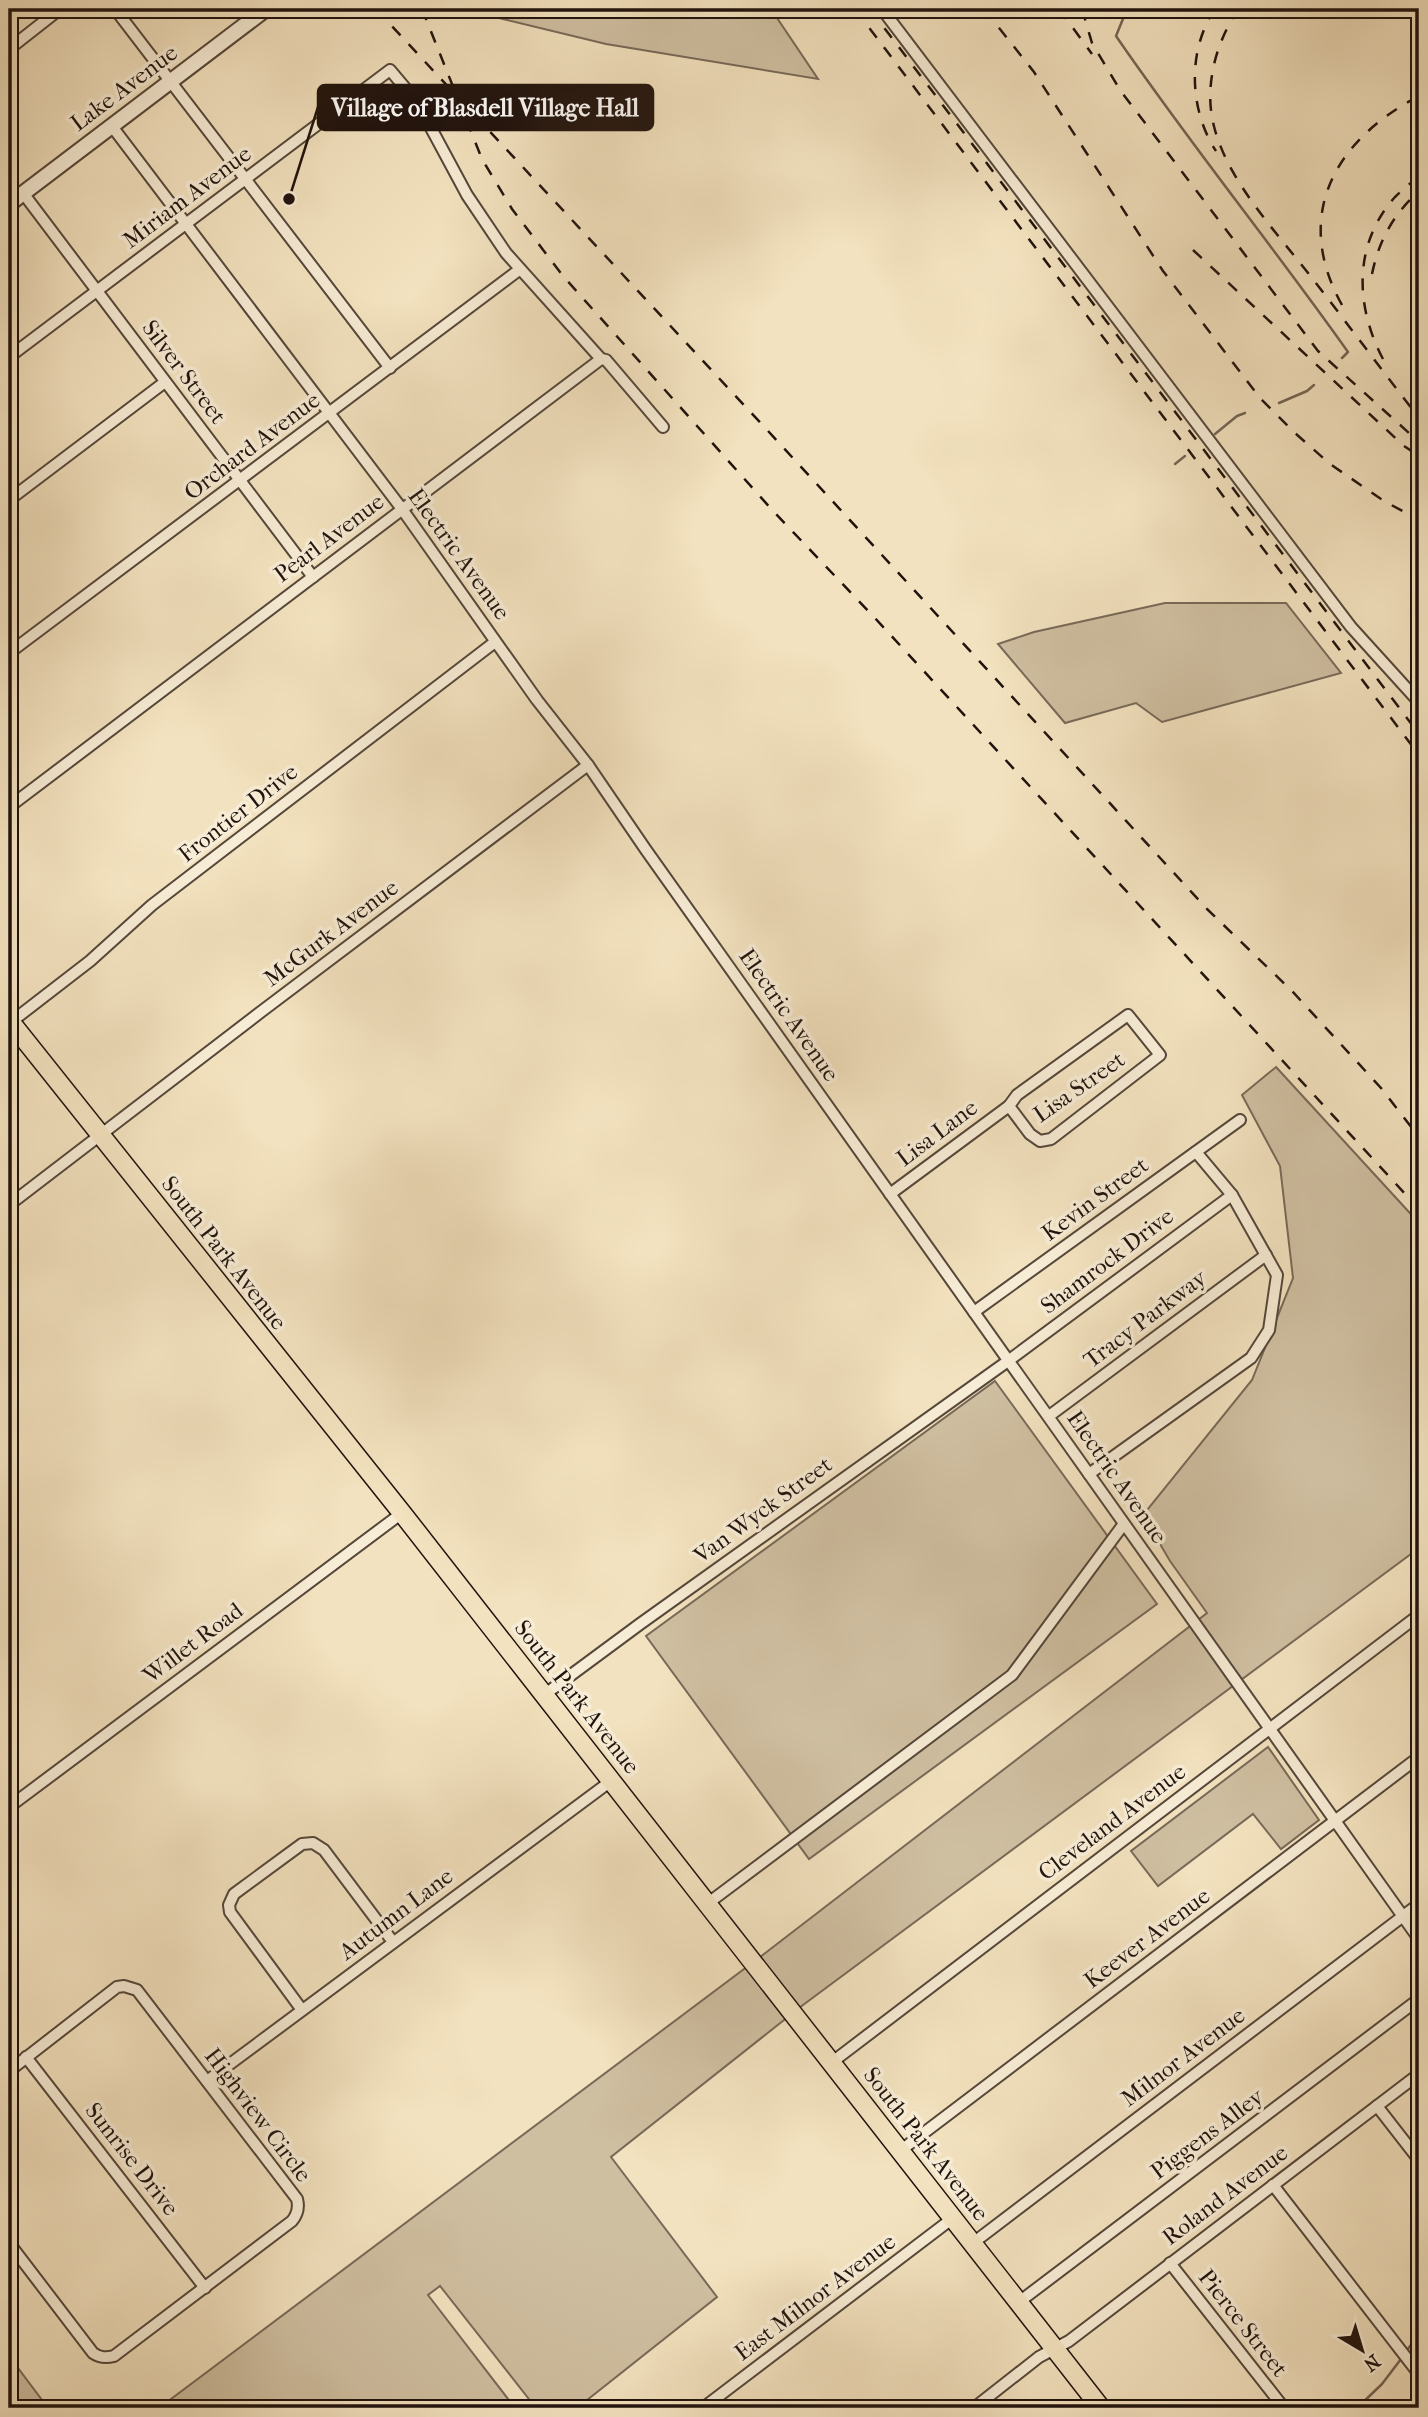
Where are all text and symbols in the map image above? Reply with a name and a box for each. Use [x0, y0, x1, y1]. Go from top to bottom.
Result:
street label: Lake Avenue [65, 39, 183, 137]
callout: Village of Blasdell Village Hall [318, 85, 653, 130]
text: Village of Blasdell Village Hall [330, 94, 639, 122]
street label: Miriam Avenue [118, 140, 256, 254]
street label: Silver Street [136, 315, 232, 429]
street label: Orchard Avenue [179, 386, 325, 506]
street label: Electric Avenue [402, 483, 516, 625]
street label: Pearl Avenue [269, 488, 389, 588]
street label: Frontier Drive [173, 758, 303, 868]
street label: McGurk Avenue [259, 874, 403, 992]
street label: Electric Avenue [733, 943, 845, 1087]
street label: Lisa Street [1028, 1046, 1130, 1128]
street label: Lisa Lane [891, 1094, 983, 1172]
street label: Kevin Street [1037, 1151, 1153, 1247]
street label: South Park Avenue [156, 1171, 292, 1335]
street label: Shamrock Drive [1035, 1202, 1179, 1320]
street label: Tracy Parkway [1078, 1264, 1212, 1374]
street label: Electric Avenue [1061, 1405, 1173, 1549]
street label: Van Wyck Street [688, 1451, 837, 1570]
street label: Willet Road [137, 1597, 248, 1690]
street label: South Park Avenue [509, 1615, 645, 1779]
street label: Cleveland Avenue [1033, 1758, 1191, 1886]
street label: Autumn Lane [333, 1862, 458, 1966]
street label: Keever Avenue [1079, 1882, 1215, 1994]
street label: Milnor Avenue [1116, 2002, 1250, 2112]
street label: Highview Circle [199, 2043, 317, 2187]
street label: South Park Avenue [858, 2062, 994, 2226]
street label: Piggens Alley [1145, 2082, 1269, 2185]
street label: Sunrise Drive [80, 2097, 184, 2221]
street label: Roland Avenue [1157, 2139, 1293, 2251]
street label: East Milnor Avenue [729, 2228, 901, 2366]
street label: Pierce Street [1193, 2264, 1293, 2382]
north arrow [1326, 2316, 1396, 2386]
text: N [1359, 2350, 1384, 2376]

